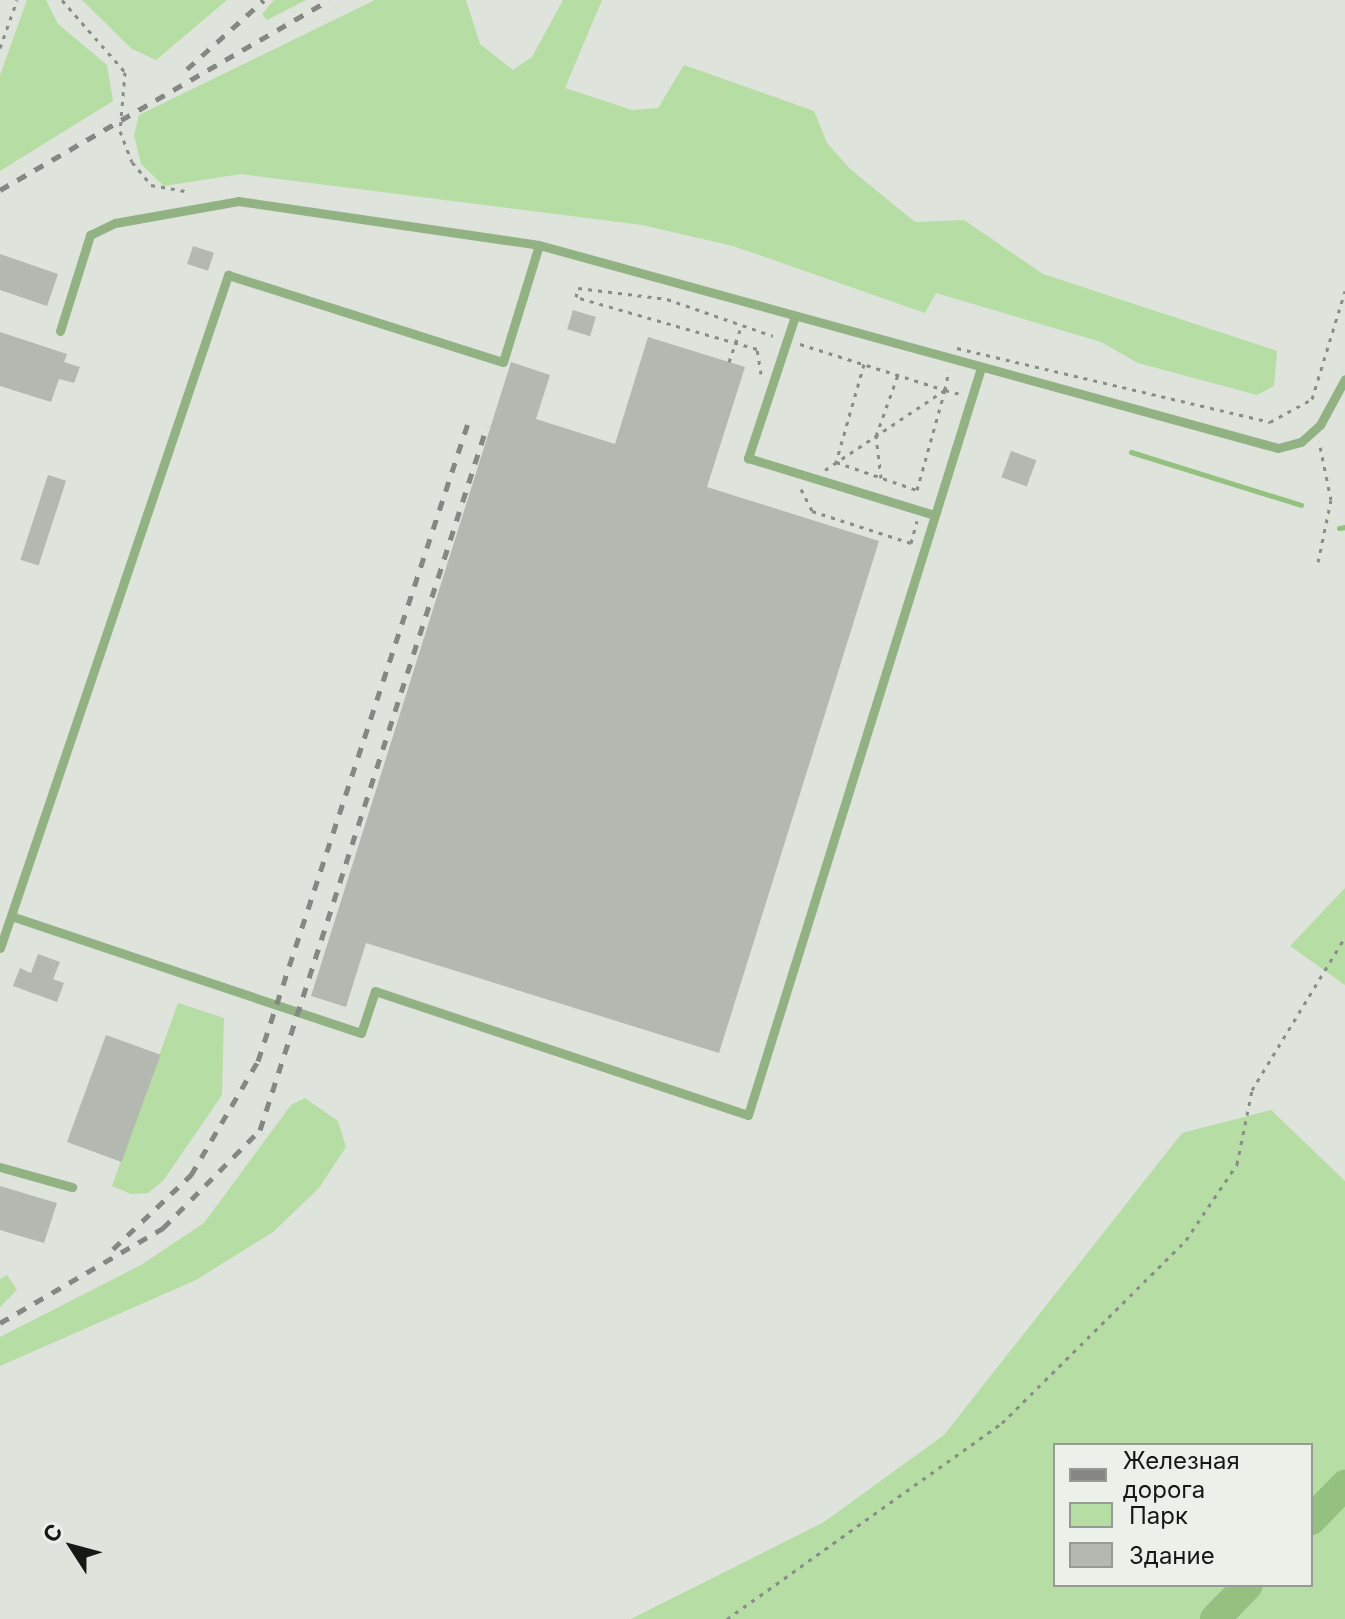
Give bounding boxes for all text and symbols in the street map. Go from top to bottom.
legend [1053,1443,1313,1587]
text: Железная дорога [1123,1446,1240,1504]
text: Парк [1129,1501,1188,1530]
north arrow [32,1507,112,1587]
text: С [37,1519,68,1547]
text: Здание [1129,1541,1215,1570]

